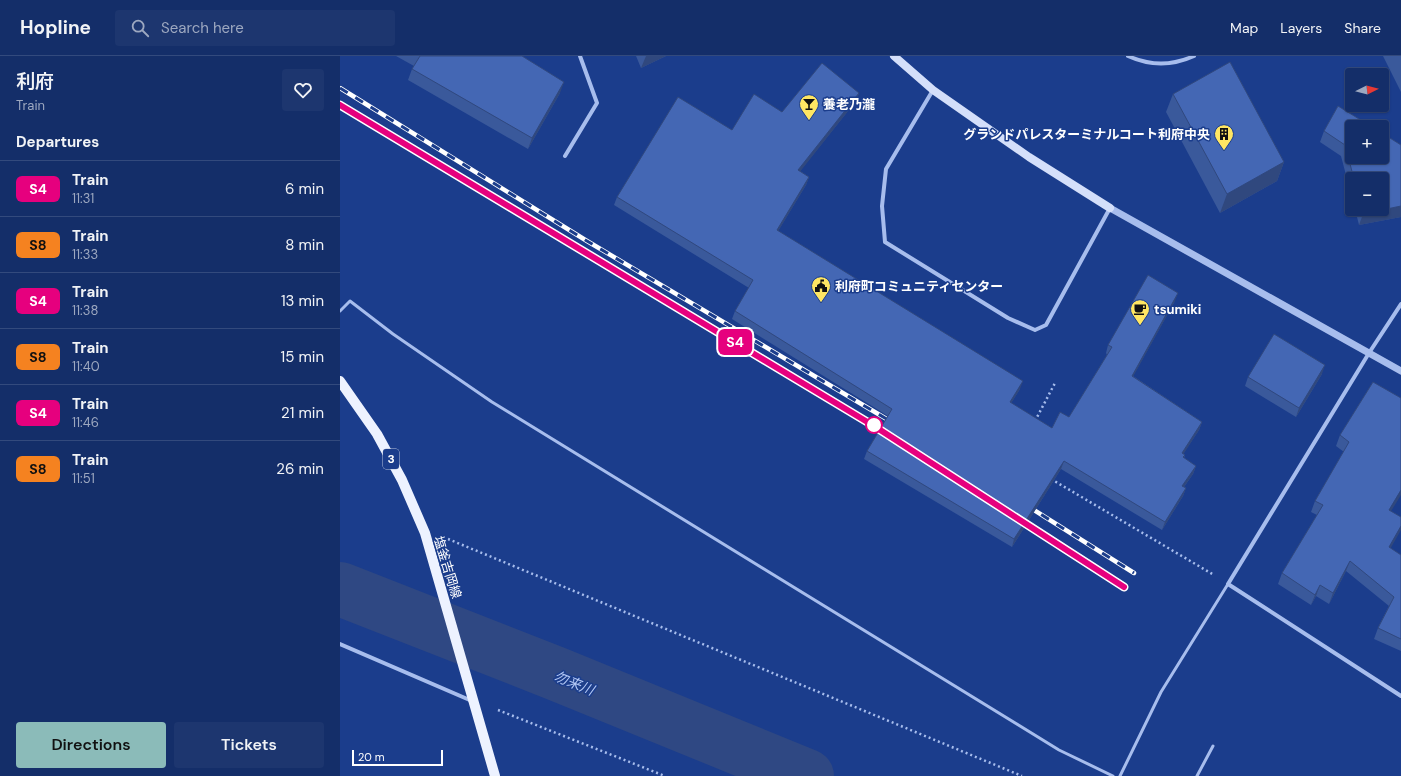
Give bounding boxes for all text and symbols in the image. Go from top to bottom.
search box [115,10,395,46]
text: Hopline [20,15,91,40]
icon: search [129,17,151,39]
text: Search here [161,18,244,38]
text: Map [1230,19,1258,37]
text: Layers [1280,19,1322,37]
text: Share [1344,19,1381,37]
north arrow [1345,68,1389,112]
map controls [1345,68,1389,216]
text: 利府 [16,69,54,94]
button: heart [282,69,324,111]
bar icon: 養老乃瀧 [798,93,820,121]
place label: 養老乃瀧 [823,96,875,113]
text: Train [16,97,45,114]
button: + [1345,120,1389,164]
building icon: グランドパレスターミナルコート利府中央 [1213,123,1235,151]
place label: グランドパレスターミナルコート利府中央 [963,126,1210,143]
text: Departures [16,132,99,152]
text: Train [72,170,109,190]
button: − [1345,172,1389,216]
text: 6 min [285,179,324,199]
text: S4 [29,180,47,198]
text: 11:31 [72,190,94,207]
text: Train [72,226,109,246]
text: 8 min [285,235,324,255]
text: S8 [29,236,47,254]
text: 11:33 [72,246,98,263]
public building icon: 利府町コミュニティセンター [810,275,832,303]
place label: 利府町コミュニティセンター [835,278,1003,295]
text: Train [72,282,109,302]
text: 13 min [281,291,324,311]
text: S4 [29,292,47,310]
cafe icon: tsumiki [1129,298,1151,326]
place label: tsumiki [1154,301,1201,318]
text: 11:38 [72,302,98,319]
line badge: S4 [717,329,753,355]
text: S4 [726,333,744,351]
text: Train [72,338,109,358]
text: 15 min [281,347,324,367]
text: S8 [29,348,47,366]
text: 11:40 [72,358,100,375]
text: Train [72,394,109,414]
text: 21 min [281,403,324,423]
text: S4 [29,404,47,422]
text: 11:46 [72,414,99,431]
unlabelled marker [865,416,883,434]
road number: 3 [383,449,399,469]
text: Train [72,450,109,470]
text: 26 min [276,459,324,479]
text: S8 [29,460,47,478]
text: 11:51 [72,470,95,487]
street label: 塩釜吉岡線 [430,534,465,601]
water label: 勿来川 [551,667,599,700]
button: Directions [16,722,166,768]
button: Tickets [174,722,324,768]
scale bar [352,748,443,767]
text: 20 m [358,750,384,764]

